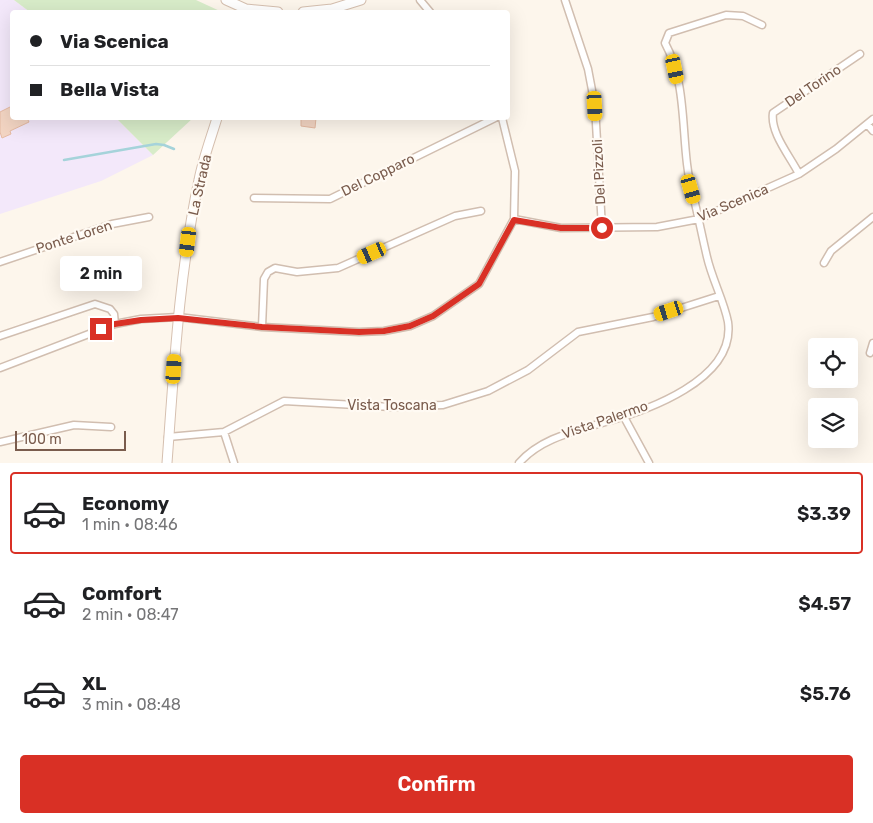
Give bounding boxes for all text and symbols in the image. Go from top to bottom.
text: Via Scenica [60,30,169,53]
car [664,53,685,85]
street label: Del Torino [782,61,844,111]
text: Bella Vista [60,78,159,101]
car [586,91,603,121]
street label: Del Pizzoli [589,139,609,205]
street label: Del Copparo [339,150,417,200]
street label: La Strada [185,153,215,217]
car [679,173,702,205]
street label: Via Scenica [695,180,771,226]
street label: Ponte Loren [34,217,114,257]
route start [591,217,613,239]
car [178,226,197,258]
car [355,240,388,266]
callout: 2 min [60,256,142,292]
text: 2 min [80,264,122,283]
car [652,299,685,323]
route end [90,318,112,340]
map controls [808,338,858,448]
button: locate [808,338,858,388]
car [165,354,182,384]
street label: Vista Toscana [347,397,437,414]
street label: Vista Palermo [560,397,650,443]
button: layers [808,398,858,448]
scale bar [15,428,126,451]
text: 100 m [22,431,62,448]
icon: car [22,491,67,536]
text: Economy [82,492,169,515]
text: $3.39 [797,502,851,525]
text: 1 min · 08:46 [82,515,178,534]
icon: car [22,581,67,626]
text: Comfort [82,582,162,605]
text: $4.57 [798,592,851,615]
text: 2 min · 08:47 [82,605,179,624]
icon: car [22,671,67,716]
text: XL [82,672,106,695]
text: $5.76 [800,682,851,705]
text: 3 min · 08:48 [82,695,181,714]
button: Confirm [20,755,853,813]

